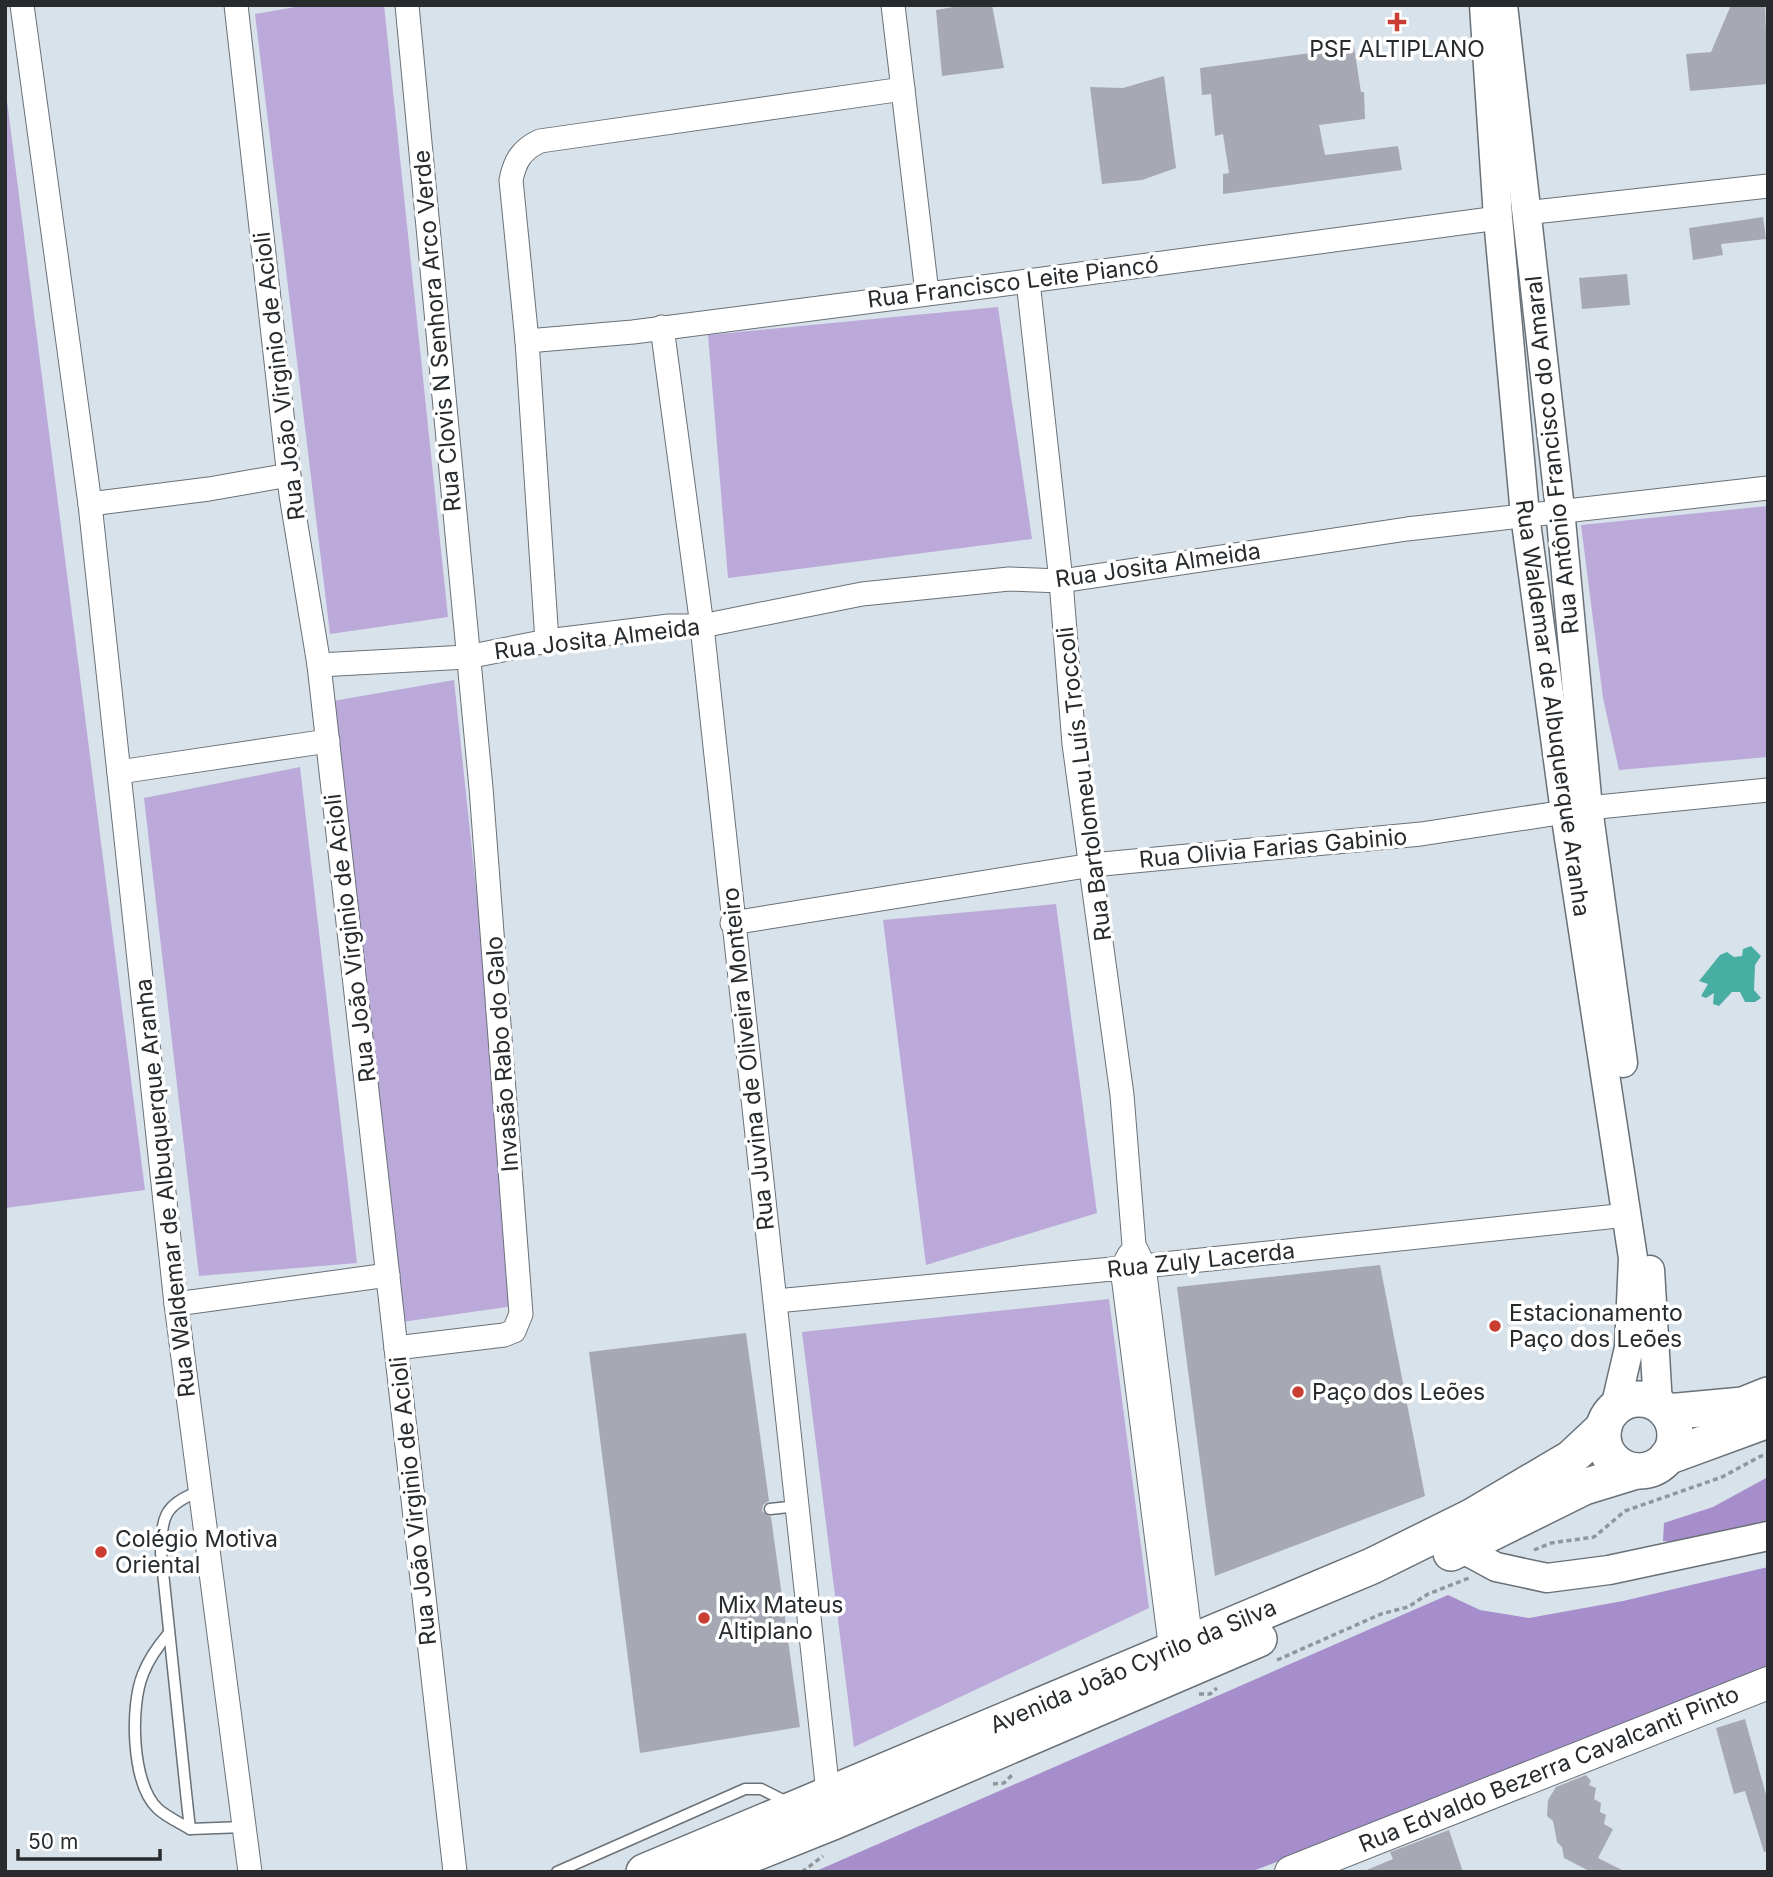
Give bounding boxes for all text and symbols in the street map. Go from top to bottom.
marker: PSF ALTIPLANO [1387,12,1407,32]
place label: PSF ALTIPLANO [1309,35,1485,63]
street label: Rua Clovis N Senhora Arco Verde [407,149,467,513]
street label: Rua João Virginio de Acioli [247,230,311,522]
street label: Rua Francisco Leite Piancó [866,250,1160,314]
street label: Rua Antônio Francisco do Amaral [1519,274,1585,636]
street label: Rua Waldemar de Albuquerque Aranha [1510,498,1596,918]
street label: Rua Josita Almeida [1054,537,1262,593]
street label: Rua Josita Almeida [493,612,701,666]
street label: Rua Bartolomeu Luís Troccoli [1051,625,1117,943]
street label: Rua João Virginio de Acioli [318,792,382,1084]
street label: Rua Olivia Farias Gabinio [1138,822,1408,874]
street label: Rua Juvina de Oliveira Monteiro [716,886,780,1232]
street label: Invasão Rabo do Galo [480,935,524,1173]
street label: Rua Waldemar de Albuquerque Aranha [129,977,201,1399]
street label: Rua Zuly Lacerda [1106,1236,1296,1284]
place label: Estacionamento Paço dos Leões [1509,1299,1683,1353]
marker: Estacionamento Paço dos Leões [1487,1318,1503,1334]
street label: Rua João Virginio de Acioli [384,1355,442,1647]
place label: Paço dos Leões [1312,1378,1485,1406]
marker: Paço dos Leões [1290,1384,1306,1400]
place label: Colégio Motiva Oriental [115,1525,278,1579]
marker: Colégio Motiva Oriental [93,1544,109,1560]
place label: Mix Mateus Altiplano [718,1591,844,1645]
street label: Avenida João Cyrilo da Silva [986,1593,1280,1739]
marker: Mix Mateus Altiplano [696,1610,712,1626]
street label: Rua Edvaldo Bezerra Cavalcanti Pinto [1355,1680,1743,1858]
scale bar [18,1818,159,1862]
text: 50 m [28,1829,78,1854]

